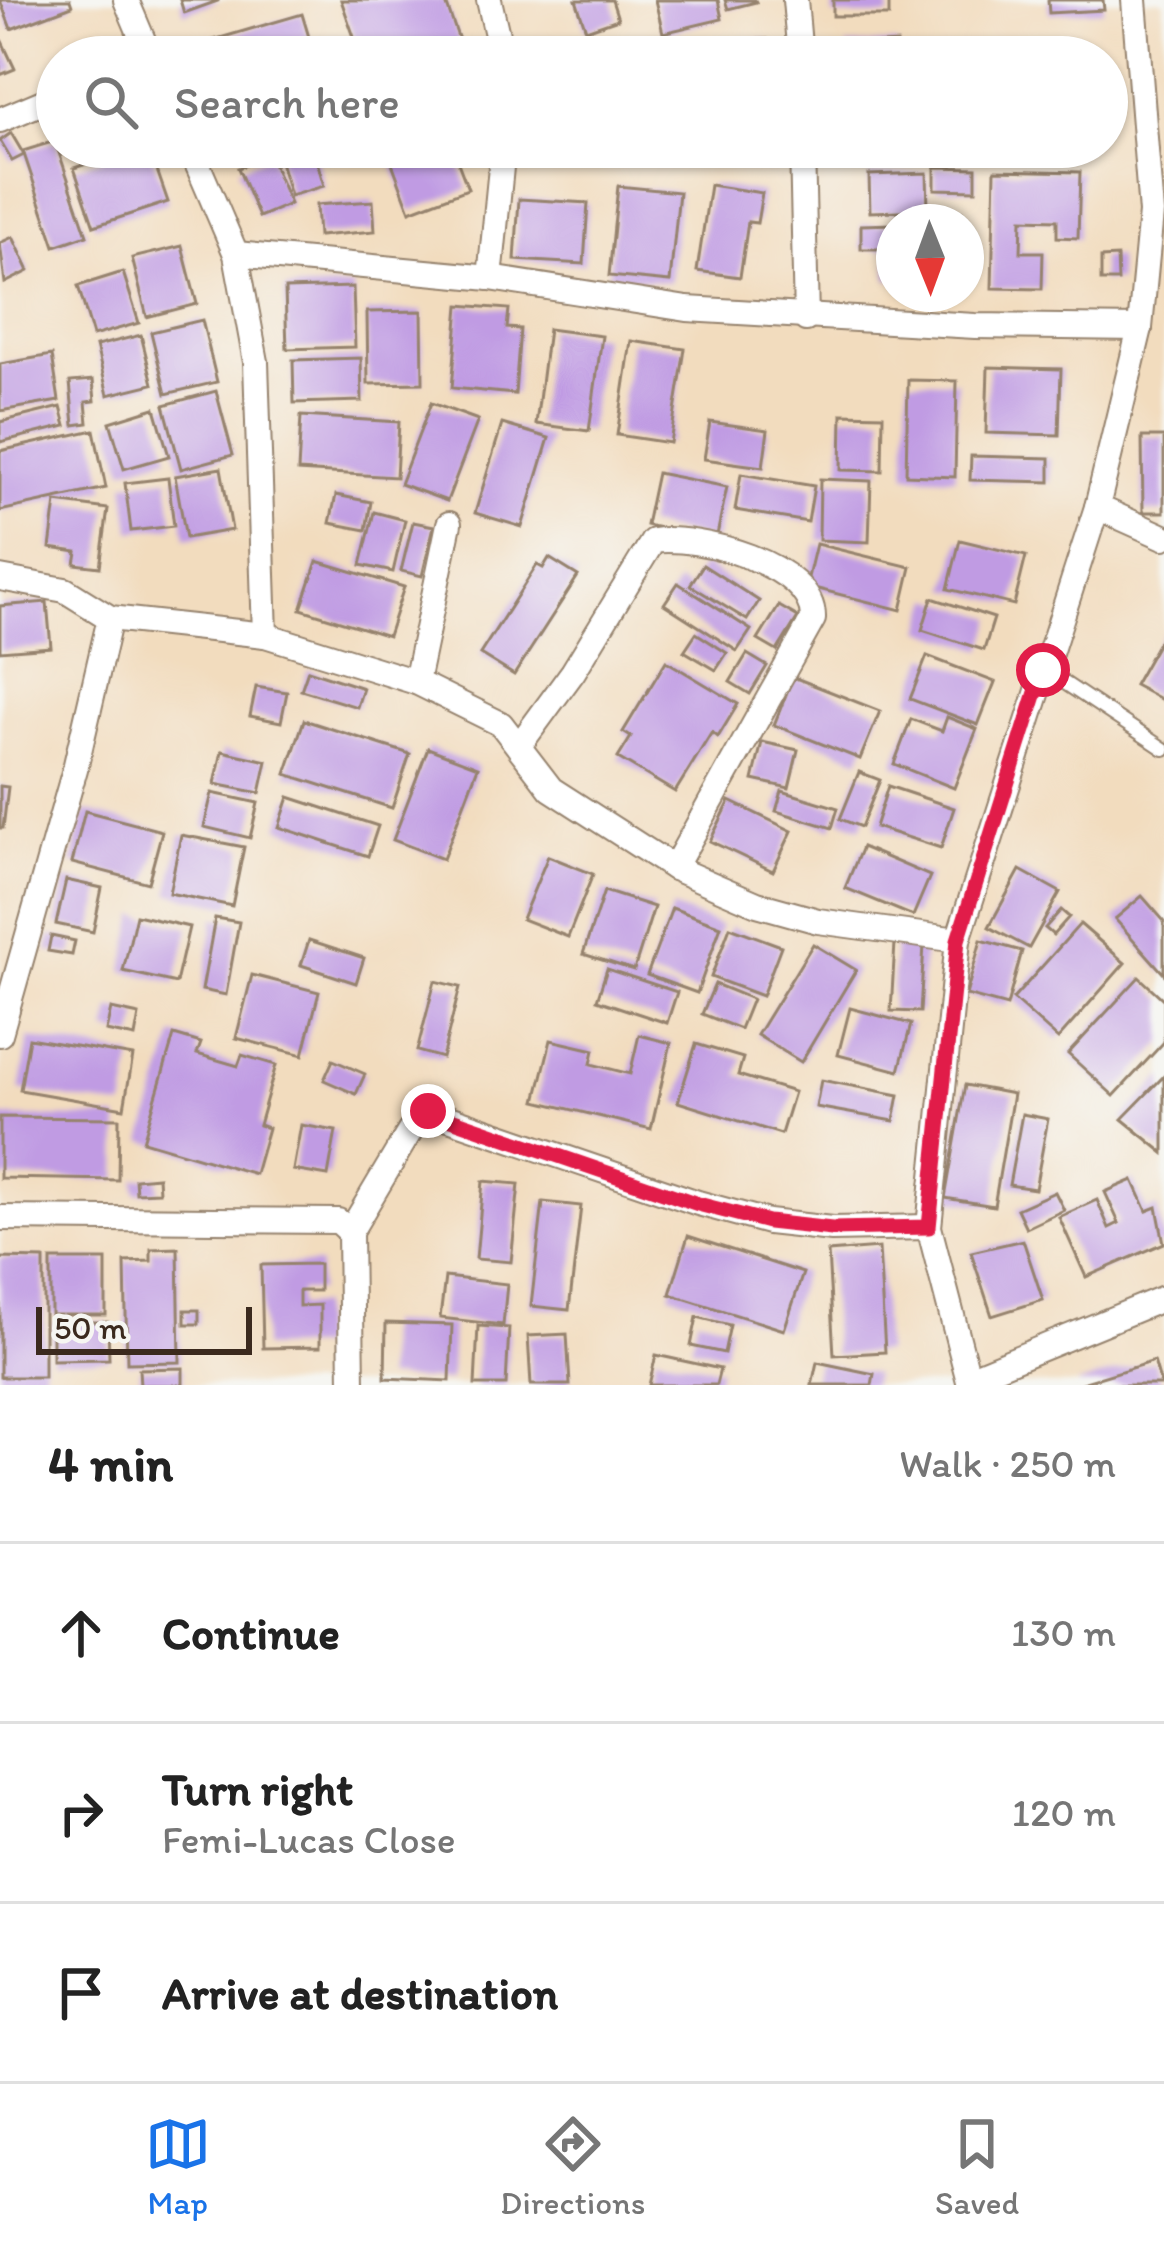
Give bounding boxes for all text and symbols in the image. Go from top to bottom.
search box [36,36,1128,168]
icon: search [78,69,144,135]
text: Search here [174,75,400,129]
north arrow [876,204,984,312]
route start [1016,643,1070,697]
route end [401,1084,455,1138]
scale bar [36,1301,252,1354]
text: 50 m [54,1308,127,1347]
text: 4 min [48,1433,173,1494]
text: Walk · 250 m [899,1440,1116,1487]
icon: ahead [48,1600,114,1666]
text: Continue [162,1606,340,1660]
text: 130 m [1011,1609,1116,1656]
text: Turn right [162,1762,353,1816]
icon: right [48,1780,114,1846]
text: 120 m [1012,1789,1116,1836]
text: Femi-Lucas Close [162,1816,456,1863]
icon: arrive [48,1960,114,2026]
text: Arrive at destination [162,1966,558,2020]
tab: Map [145,2111,211,2222]
tab: Directions [500,2111,645,2222]
tab: Saved [935,2111,1019,2222]

